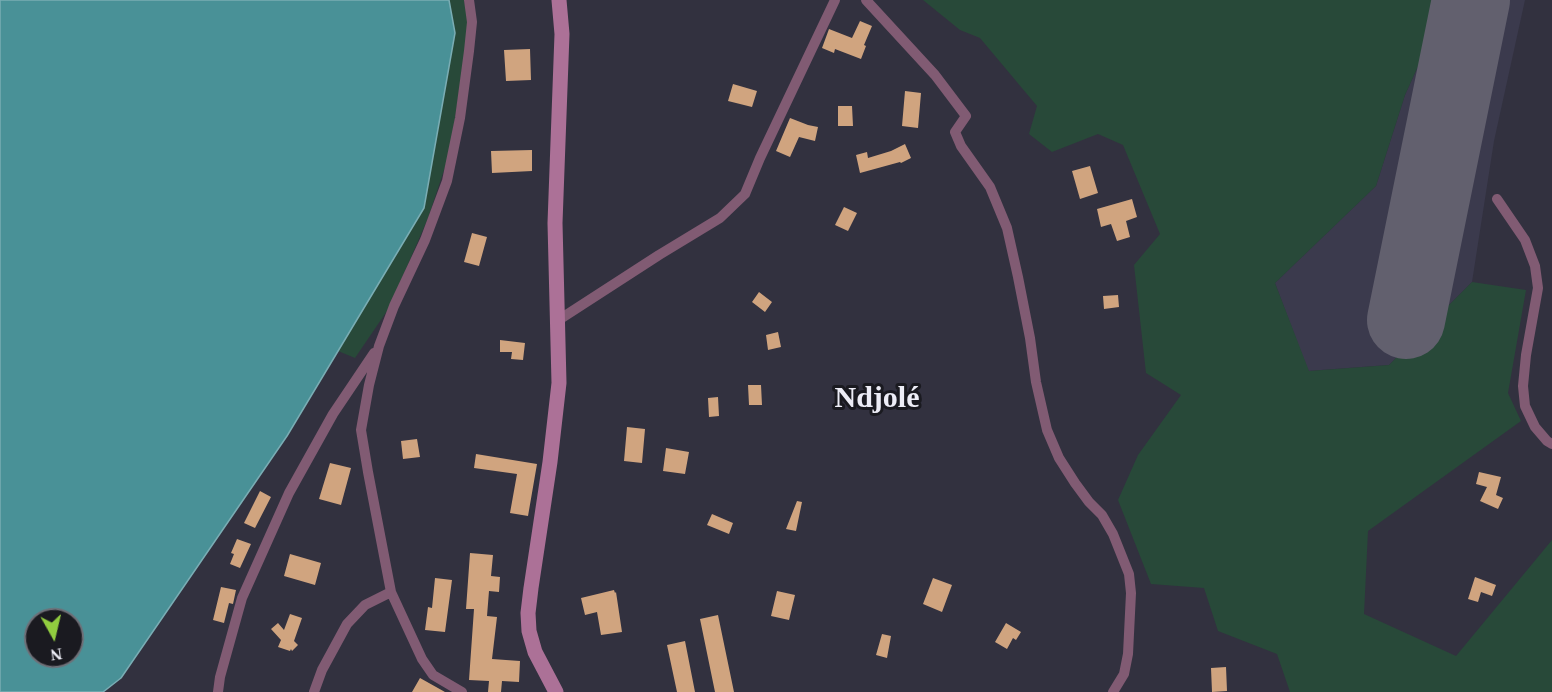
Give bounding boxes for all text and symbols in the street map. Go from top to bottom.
district label: Ndjolé [835,381,919,417]
north arrow [24,608,84,668]
text: N [49,645,63,664]

